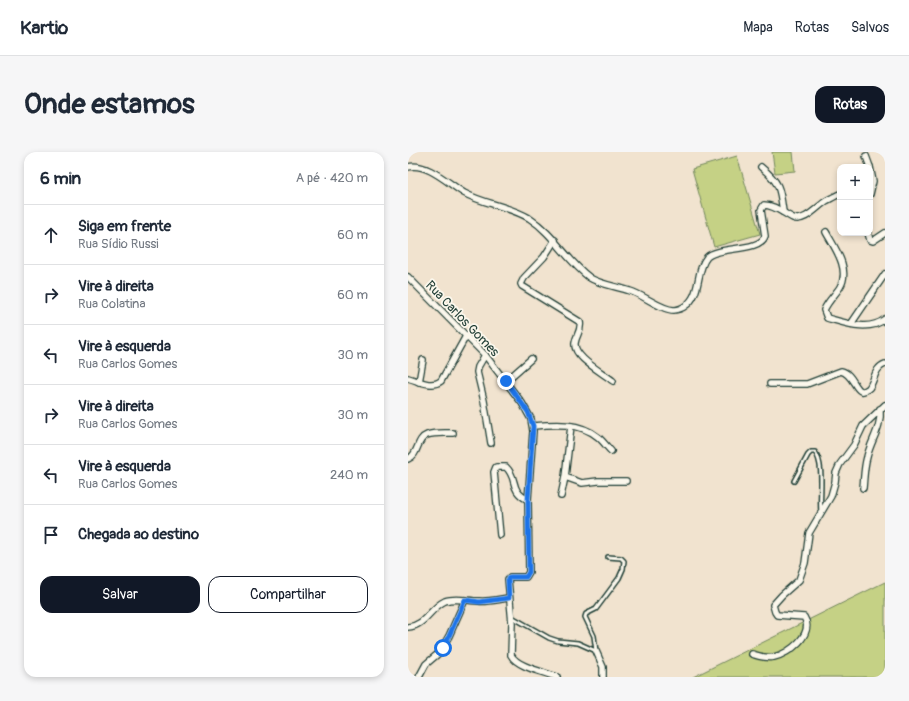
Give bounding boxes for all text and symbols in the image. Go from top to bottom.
text: Kartio [20,16,68,40]
text: Mapa [743,19,773,36]
text: Rotas [795,19,829,36]
text: Salvos [851,19,889,36]
button: Rotas [815,86,885,123]
text: Onde estamos [24,87,195,122]
map controls [837,164,873,236]
button: + [837,164,873,200]
text: 6 min [40,168,81,189]
text: A pé · 420 m [296,170,368,186]
button: − [837,200,873,236]
text: Siga em frente [78,217,171,236]
icon: ahead [40,224,62,246]
text: 60 m [337,227,368,243]
text: Rua Sídio Russi [78,236,159,252]
text: Vire à direita [78,277,154,296]
street label: Rua Carlos Gomes [422,277,503,360]
icon: right [40,284,62,306]
text: 60 m [337,287,368,303]
text: Rua Colatina [78,296,146,312]
text: Vire à esquerda [78,337,171,356]
icon: left [40,344,62,366]
text: 30 m [338,347,368,363]
text: Rua Carlos Gomes [78,356,177,372]
route end [497,372,515,390]
text: Vire à direita [78,397,154,416]
icon: right [40,404,62,426]
text: 30 m [338,407,368,423]
text: Rua Carlos Gomes [78,416,177,432]
text: Vire à esquerda [78,457,171,476]
icon: left [40,464,62,486]
text: 240 m [330,467,368,483]
text: Rua Carlos Gomes [78,476,177,492]
icon: arrive [40,524,62,546]
text: Chegada ao destino [78,525,199,544]
button: Salvar [40,576,200,613]
button: Compartilhar [208,576,368,613]
route start [434,639,452,657]

